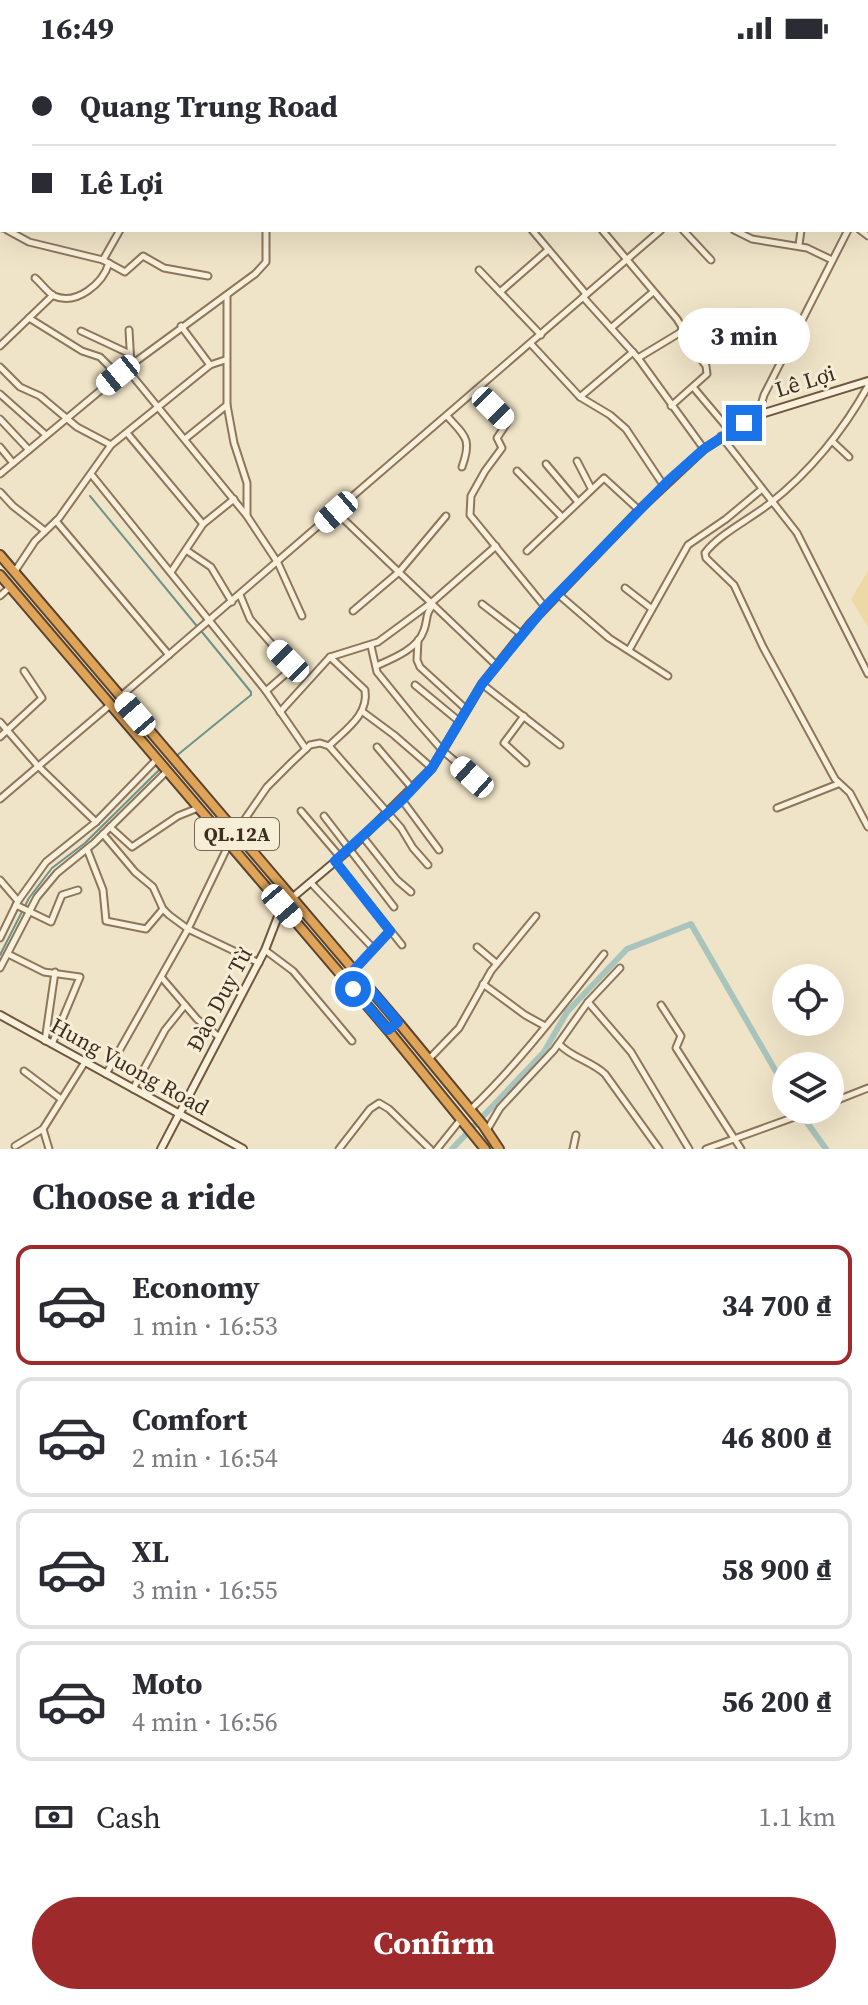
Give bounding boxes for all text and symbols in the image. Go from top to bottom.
text: 16:49 [40,8,114,49]
text: Quang Trung Road [80,86,338,127]
text: Lê Lợi [80,163,163,204]
callout: 3 min [678,307,810,363]
text: 3 min [710,318,778,354]
car [92,351,144,399]
street label: Lê Lợi [771,358,839,404]
car [468,383,518,433]
route end [726,405,762,441]
car [310,487,362,537]
car [263,636,313,686]
car [110,688,160,740]
car [446,752,498,802]
road number: QL.12A [195,818,279,850]
car [257,880,307,932]
street label: Đào Duy Từ [179,942,259,1056]
map controls [772,964,844,1124]
button: locate [772,964,844,1036]
route start [335,971,371,1007]
street label: Hung Vuong Road [45,1010,215,1122]
button: layers [772,1052,844,1124]
text: Choose a ride [32,1172,255,1221]
text: Economy [132,1267,260,1308]
icon: car [36,1269,108,1341]
text: 34 700 ₫ [722,1285,832,1326]
text: 1 min · 16:53 [132,1308,278,1344]
text: Comfort [132,1399,247,1440]
icon: car [36,1401,108,1473]
text: 46 800 ₫ [722,1417,832,1458]
text: 2 min · 16:54 [132,1440,278,1476]
text: XL [132,1531,169,1572]
icon: car [36,1533,108,1605]
text: 58 900 ₫ [722,1549,832,1590]
text: 3 min · 16:55 [132,1572,278,1608]
text: Moto [132,1663,203,1704]
icon: car [36,1665,108,1737]
text: 56 200 ₫ [722,1681,832,1722]
text: 4 min · 16:56 [132,1704,278,1740]
icon: cash [32,1795,76,1839]
text: Cash [96,1797,161,1838]
text: 1.1 km [758,1799,836,1835]
button: Confirm [32,1897,836,1989]

